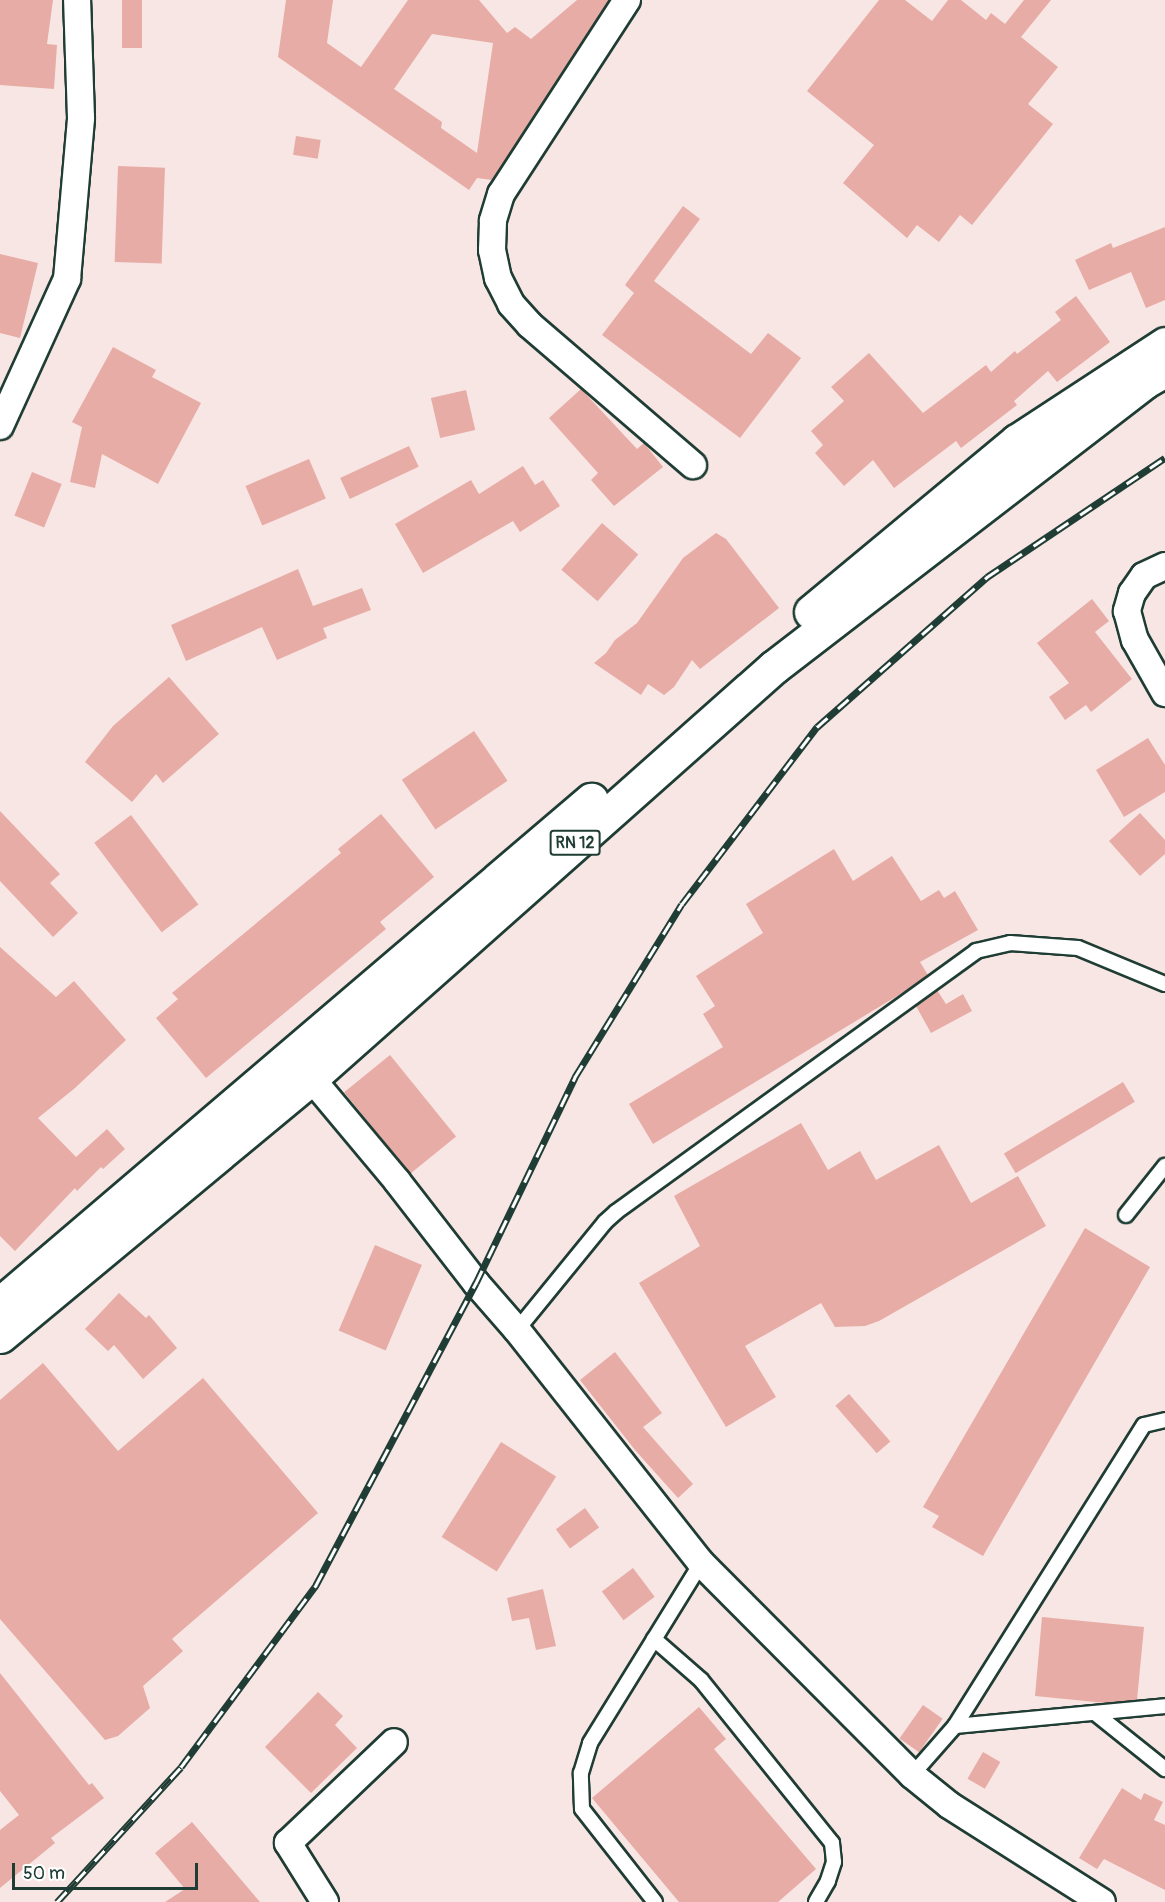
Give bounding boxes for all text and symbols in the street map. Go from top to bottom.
road number: RN 12 [550,830,600,856]
scale bar [15,1851,201,1889]
text: 50 m [23,1862,65,1885]

